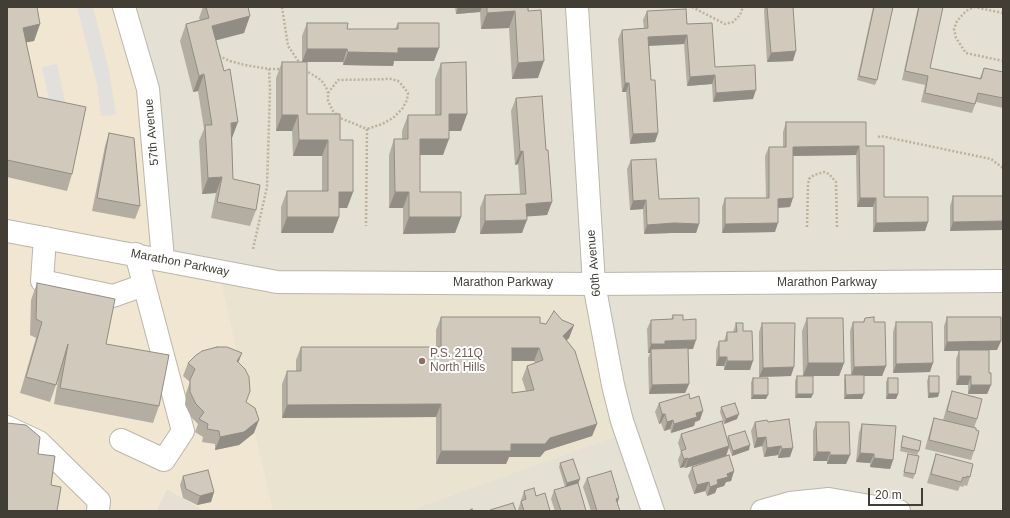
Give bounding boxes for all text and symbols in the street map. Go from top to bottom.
street label: 57th Avenue [142,98,162,166]
street label: 60th Avenue [584,229,604,297]
street label: Marathon Parkway [130,246,230,280]
street label: Marathon Parkway [453,276,553,290]
street label: Marathon Parkway [777,276,877,290]
place label: P.S. 211Q North Hills [430,347,485,375]
marker: P.S. 211Q North Hills [417,356,427,366]
scale bar [870,480,925,506]
text: 20 m [875,488,902,502]

